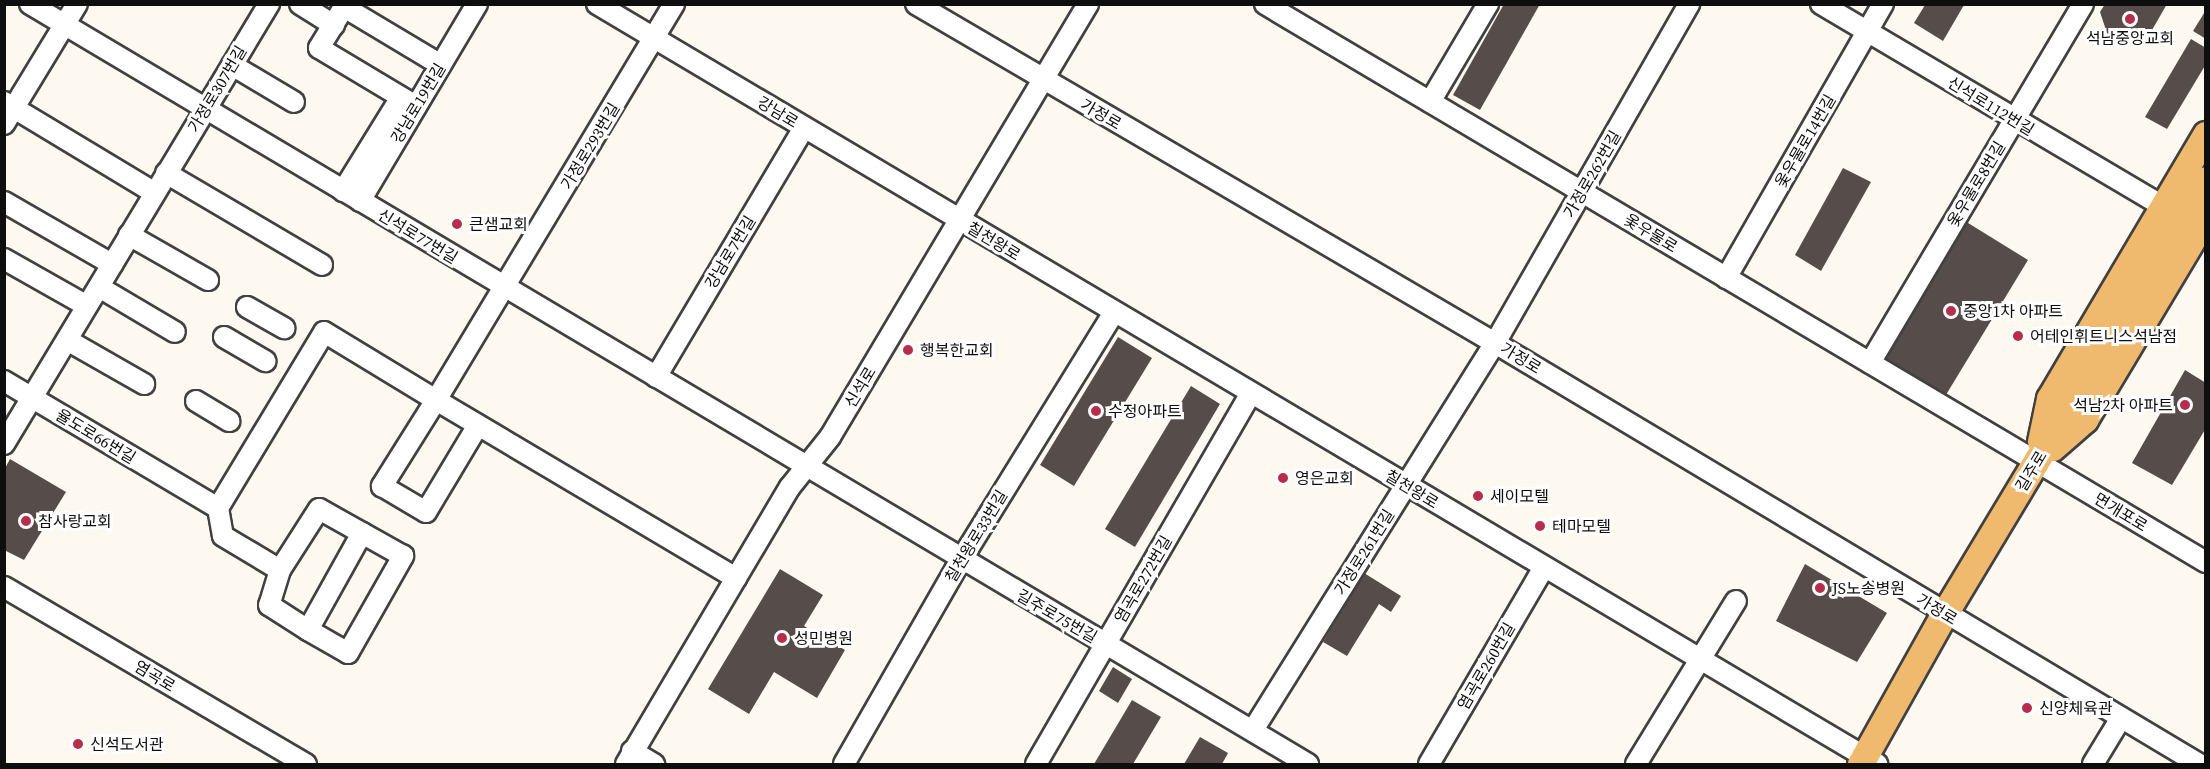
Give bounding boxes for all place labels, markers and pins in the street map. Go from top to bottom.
marker: 석남중앙교회 [2123,12,2137,26]
place label: 석남중앙교회 [2086,28,2174,48]
place label: 큰샘교회 [469,214,528,234]
marker: 큰샘교회 [450,217,464,231]
place label: 중앙1차 아파트 [1963,301,2063,321]
marker: 중앙1차 아파트 [1944,304,1958,318]
place label: 어테인휘트니스석남점 [2030,326,2177,346]
marker: 어테인휘트니스석남점 [2011,329,2025,343]
place label: 행복한교회 [920,340,994,360]
marker: 행복한교회 [901,343,915,357]
place label: 석남2차 아파트 [2073,395,2173,415]
marker: 석남2차 아파트 [2178,398,2192,412]
place label: 수정아파트 [1108,401,1182,421]
marker: 수정아파트 [1089,404,1103,418]
place label: 영은교회 [1295,468,1354,488]
marker: 영은교회 [1276,471,1290,485]
place label: 세이모텔 [1490,486,1549,506]
marker: 세이모텔 [1471,489,1485,503]
place label: 참사랑교회 [38,511,112,531]
marker: 참사랑교회 [19,514,33,528]
place label: 테마모텔 [1552,516,1611,536]
marker: 테마모텔 [1533,519,1547,533]
place label: JS노송병원 [1832,578,1905,598]
marker: JS노송병원 [1813,581,1827,595]
place label: 성민병원 [794,628,853,648]
marker: 성민병원 [775,631,789,645]
place label: 신양체육관 [2039,698,2113,718]
marker: 신양체육관 [2020,701,2034,715]
place label: 신석도서관 [90,734,164,754]
marker: 신석도서관 [71,737,85,751]

